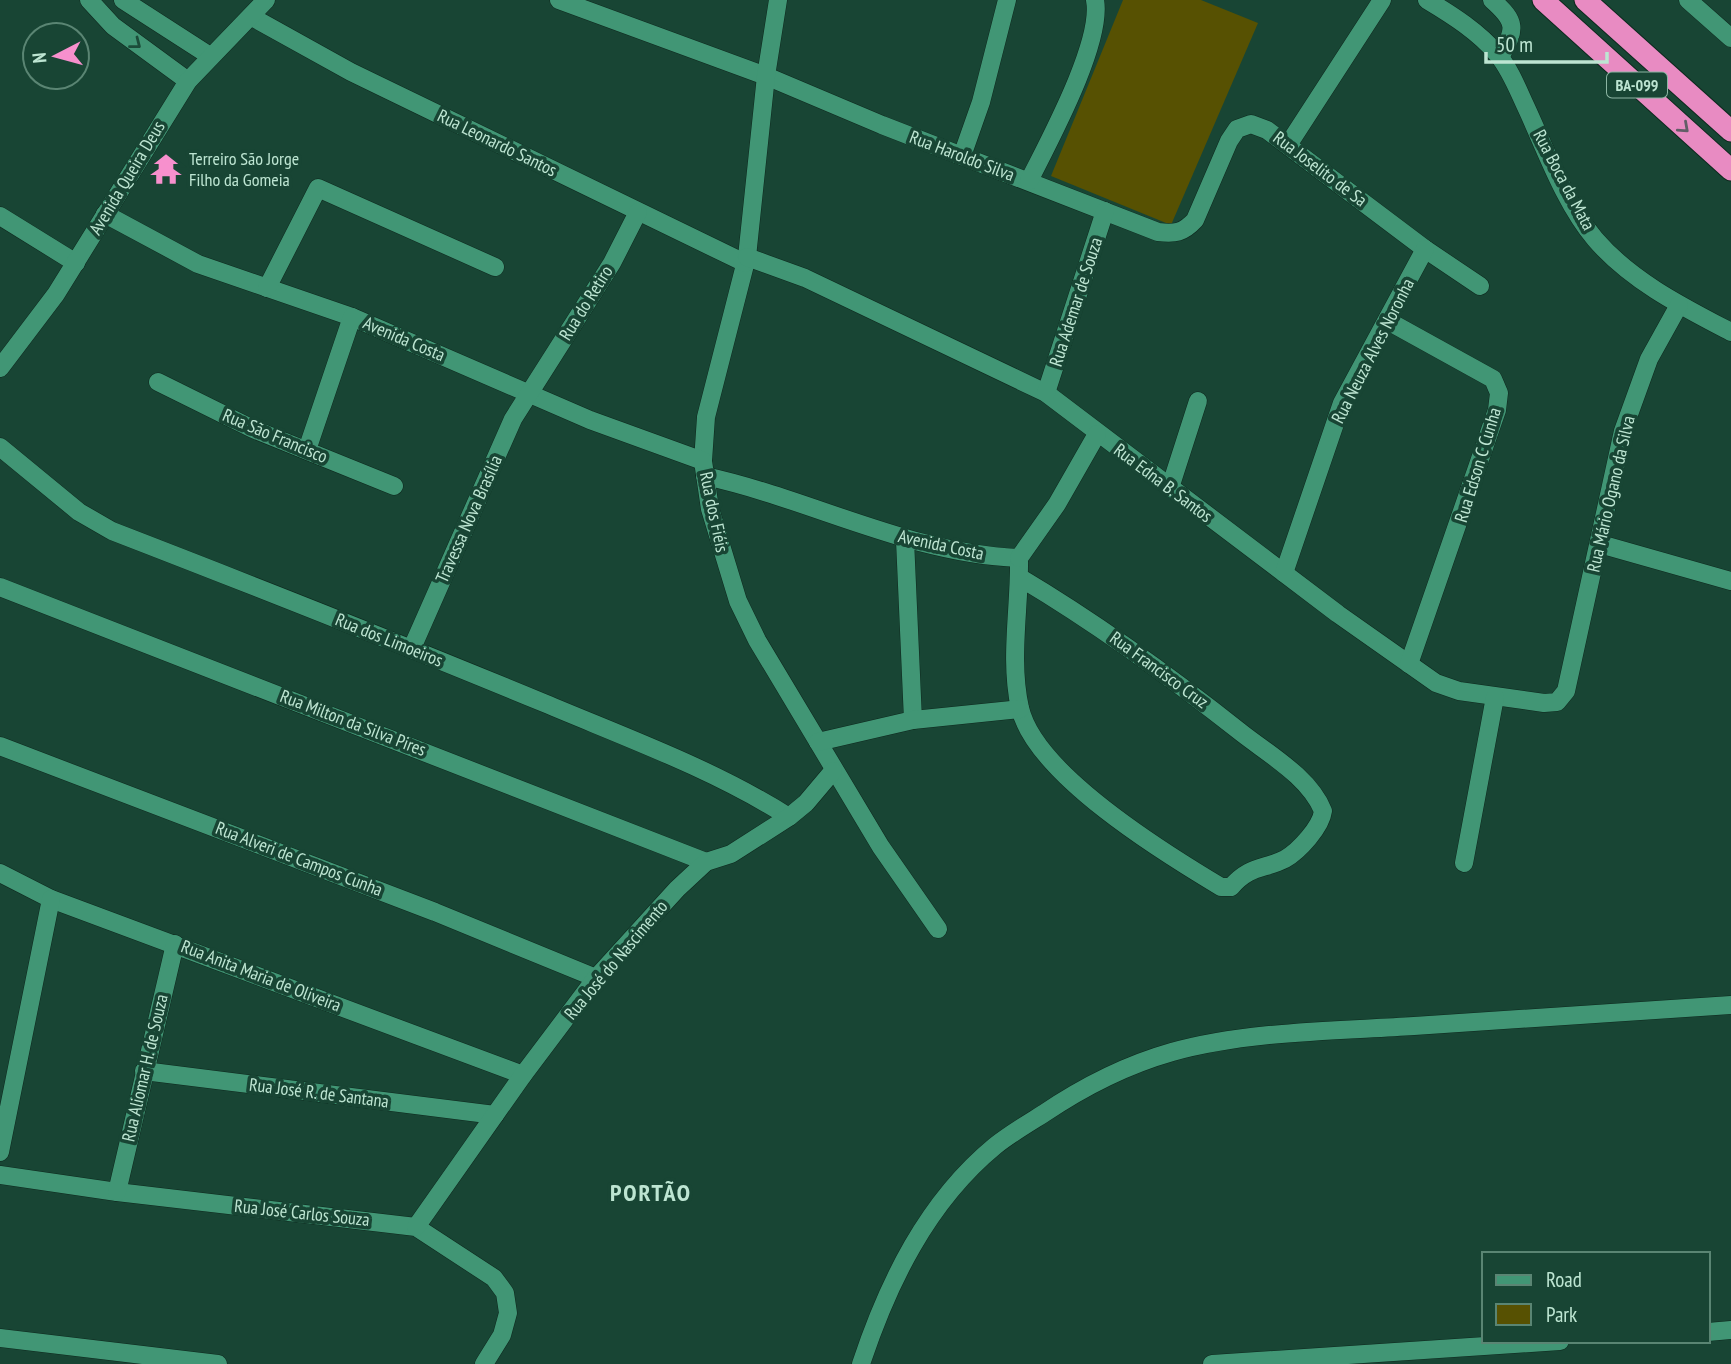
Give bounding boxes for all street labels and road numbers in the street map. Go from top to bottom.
road number: BA-099 [1607,72,1667,97]
street label: Rua Leonardo Santos [434,104,561,181]
street label: Avenida Queira Deus [84,117,170,239]
street label: Rua Haroldo Silva [906,125,1018,186]
street label: Rua Boca da Mata [1528,125,1601,234]
street label: Rua Joselito de Sa [1269,126,1372,211]
street label: Rua Ademar de Souza [1044,234,1107,369]
street label: Rua do Retiro [554,261,618,344]
street label: Rua Neuza Alves Noronha [1326,274,1419,427]
street label: Avenida Costa [360,311,449,366]
street label: Rua São Francisco [219,403,331,468]
street label: Rua Edson C Cunha [1449,405,1506,525]
street label: Rua Mário Ogano da Silva [1581,413,1640,574]
street label: Rua Edna B. Santos [1109,438,1217,527]
street label: Travessa Nova Brasília [430,451,507,586]
street label: Rua dos Fiéis [695,470,734,554]
street label: Avenida Costa [896,524,986,565]
street label: Rua dos Limoeiros [332,608,446,672]
street label: Rua Francisco Cruz [1106,626,1213,713]
street label: Rua Milton da Silva Pires [277,684,429,761]
street label: Rua Alveri de Campos Cunha [212,816,386,901]
street label: Rua José do Nascimento [559,895,673,1024]
street label: Rua Anita Maria de Oliveira [178,934,344,1017]
street label: Rua Aliomar H. de Souza [116,992,173,1144]
street label: Rua José R. de Santana [248,1073,390,1112]
street label: Rua José Carlos Souza [233,1194,371,1231]

